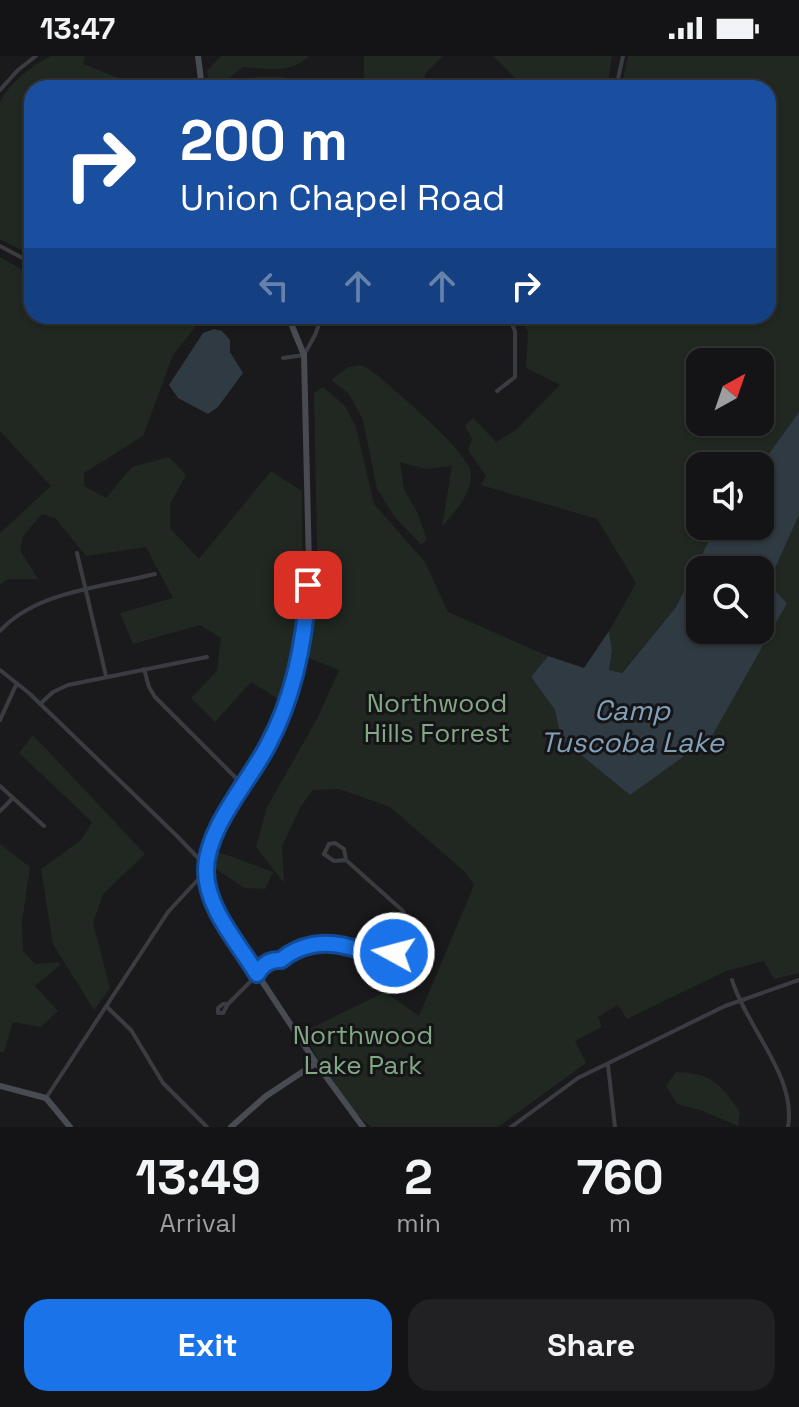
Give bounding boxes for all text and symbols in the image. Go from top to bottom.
text: 13:47 [40,9,115,48]
text: 200 m [180,105,348,176]
icon: right [48,112,152,216]
text: Union Chapel Road [180,175,505,221]
icon: left [252,264,296,308]
icon: ahead [336,264,380,308]
icon: ahead [420,264,464,308]
icon: right [504,264,548,308]
north arrow [686,348,774,436]
map controls [686,348,774,644]
button: sound [686,452,774,540]
pin [274,551,342,619]
button: search [686,556,774,644]
icon: arrive [286,563,330,607]
park label: Northwood Hills Forrest [364,686,510,750]
water label: Camp Tuscoba Lake [540,692,725,760]
position arrow [352,911,436,995]
park label: Northwood Lake Park [293,1018,433,1082]
text: 13:49 [135,1147,261,1208]
text: 2 [404,1147,433,1208]
text: 760 [576,1147,664,1208]
text: Arrival [159,1206,237,1240]
text: min [396,1206,441,1240]
text: m [609,1206,631,1240]
button: Exit [24,1299,392,1391]
button: Share [408,1299,775,1391]

